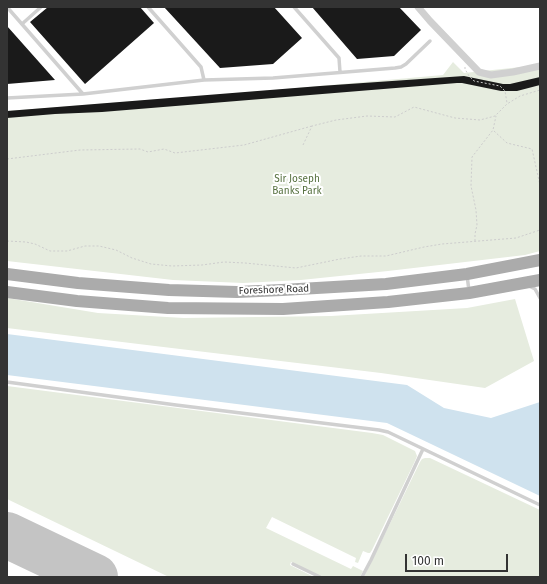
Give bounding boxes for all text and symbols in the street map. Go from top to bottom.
park label: Sir Joseph Banks Park [272,173,322,196]
street label: Foreshore Road [239,283,309,297]
scale bar [407,546,510,572]
text: 100 m [412,554,444,568]

